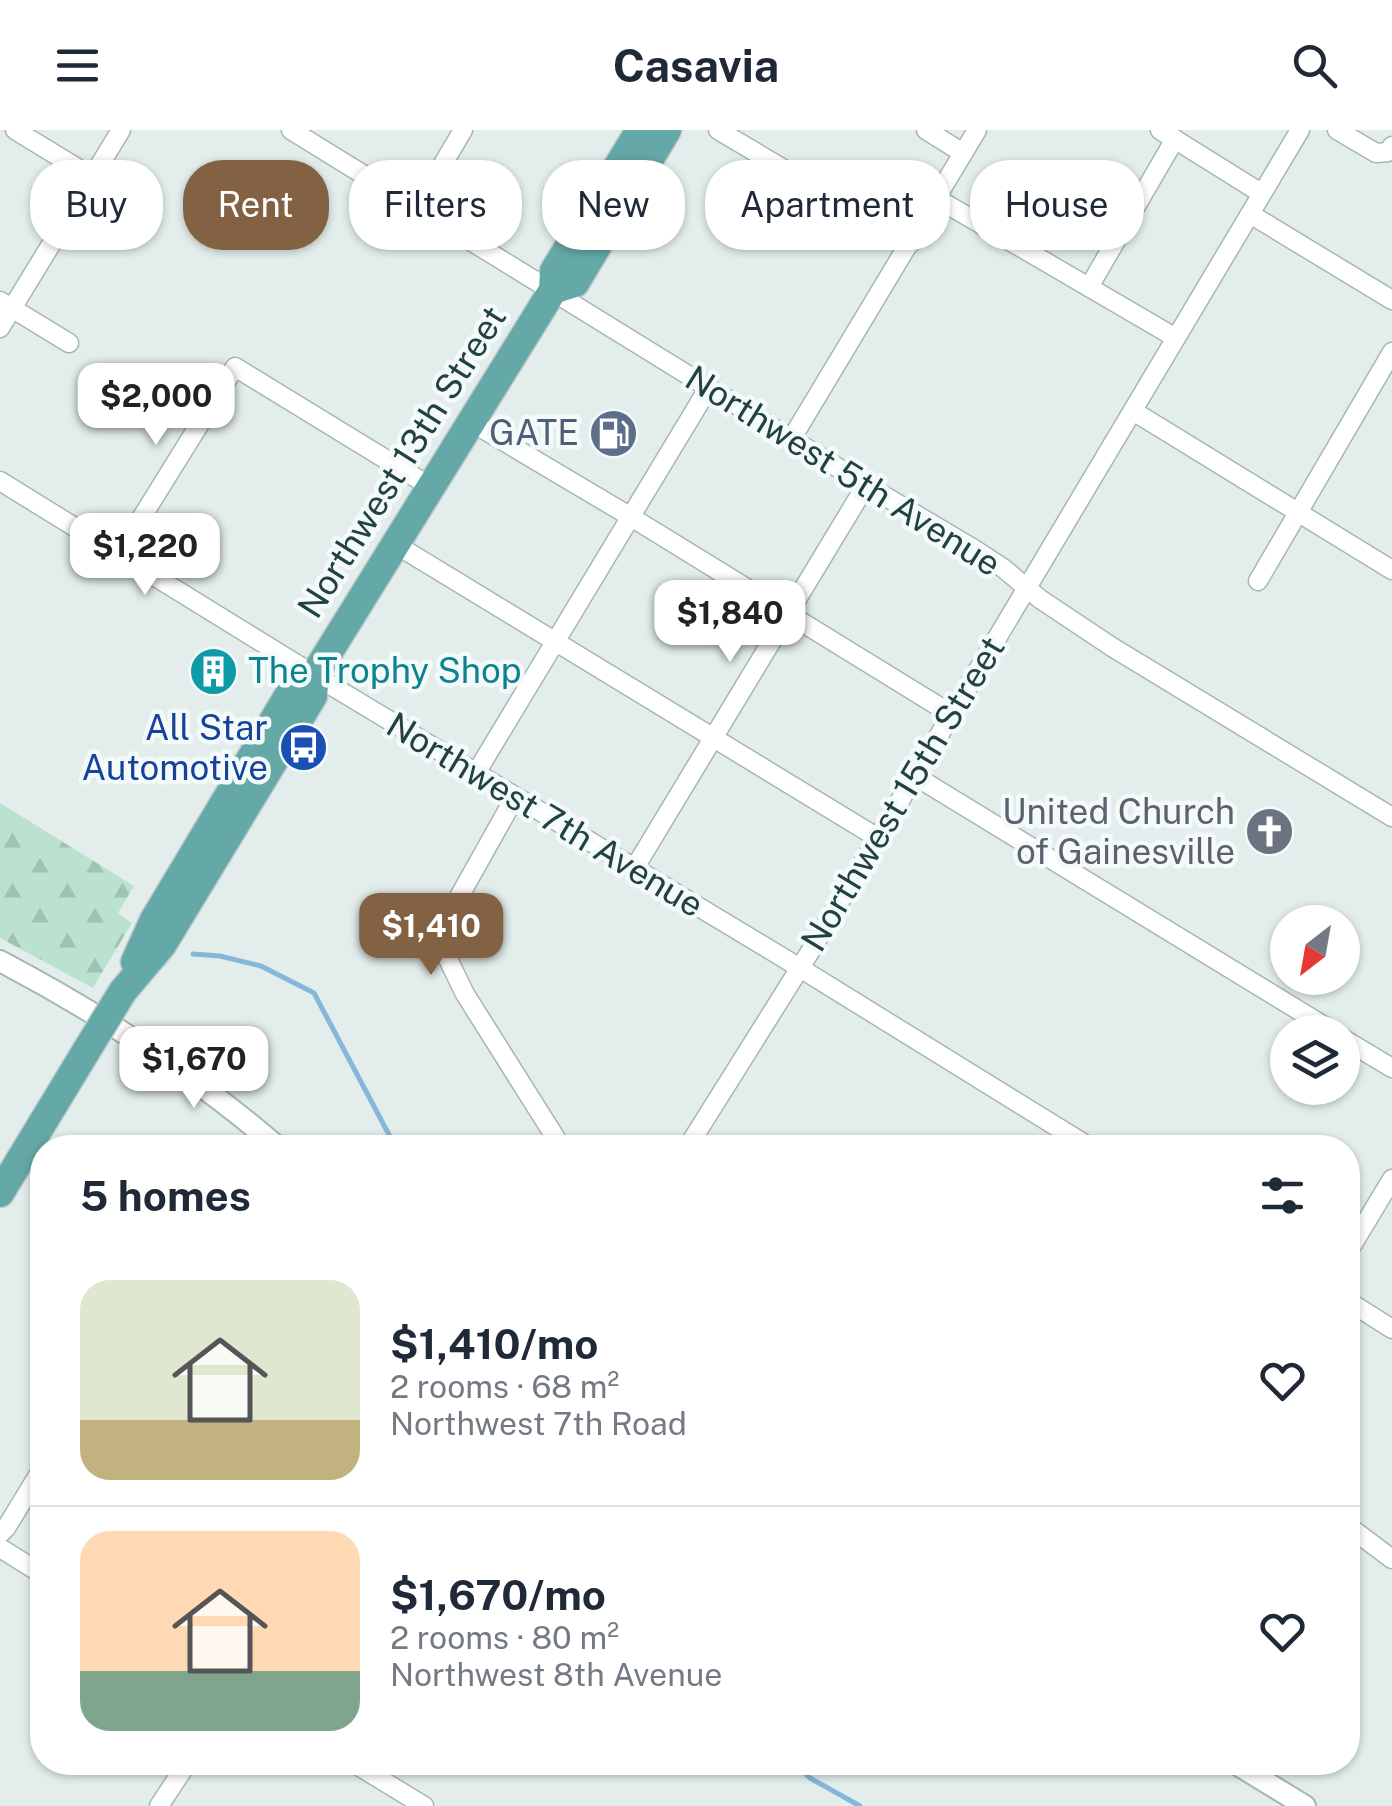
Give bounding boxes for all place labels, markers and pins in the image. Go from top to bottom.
pin: $2,000 [75,363,237,448]
fuel station icon: GATE [588,407,640,459]
place label: GATE [489,412,579,453]
pin: $1,220 [64,513,226,598]
pin: $1,840 [649,580,811,665]
building icon: The Trophy Shop [187,645,239,697]
place label: The Trophy Shop [248,650,522,691]
place label: All Star Automotive [82,707,268,788]
bus stop icon: All Star Automotive [277,722,329,774]
place label: United Church of Gainesville [1002,791,1235,872]
church icon: United Church of Gainesville [1244,806,1296,858]
pin: $1,410 [350,893,512,978]
pin: $1,670 [113,1026,275,1111]

